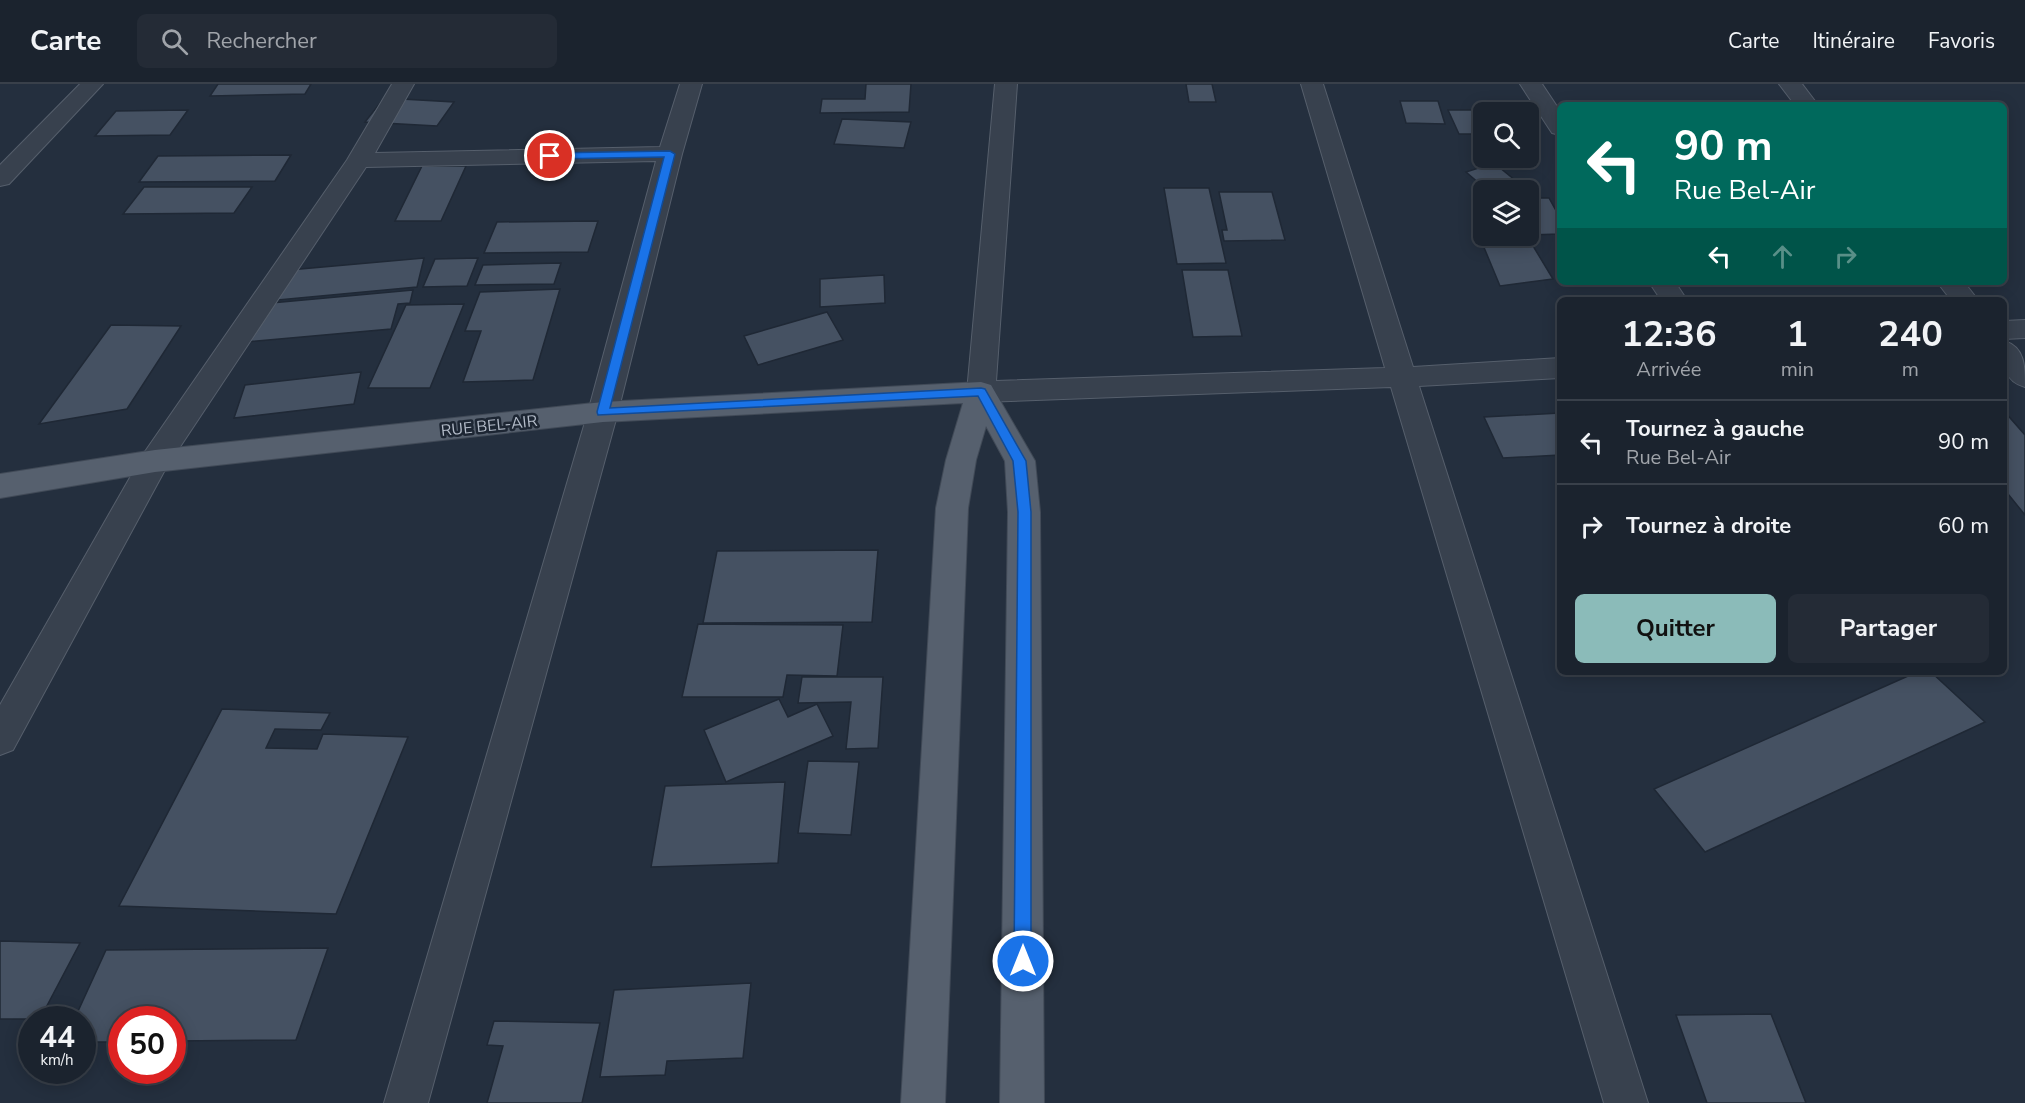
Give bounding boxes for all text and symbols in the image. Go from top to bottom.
search box [137,14,557,68]
text: Carte [30,22,101,60]
icon: search [158,25,191,58]
text: Rechercher [206,26,317,56]
text: Carte [1728,27,1779,55]
text: Itinéraire [1812,27,1895,55]
text: Favoris [1928,27,1995,55]
map controls [1473,102,1539,246]
button: search [1473,102,1539,168]
text: 90 m [1674,118,1773,175]
icon: left [1575,126,1653,204]
pin [524,130,575,181]
icon: arrive [533,139,566,172]
text: Rue Bel-Air [1674,172,1815,209]
button: layers [1473,180,1539,246]
icon: left [1703,240,1736,273]
icon: ahead [1766,240,1799,273]
icon: right [1829,240,1862,273]
text: 12:36 [1621,310,1717,359]
text: 1 [1786,310,1808,359]
text: 240 [1878,310,1943,359]
text: Arrivée [1636,356,1701,383]
text: min [1781,356,1814,383]
text: m [1902,356,1919,383]
street label: RUE BEL-AIR [440,410,539,442]
text: Tournez à gauche [1626,414,1804,444]
icon: left [1575,426,1608,459]
text: 90 m [1938,427,1989,457]
text: Rue Bel-Air [1626,444,1731,471]
icon: right [1575,510,1608,543]
text: Tournez à droite [1626,511,1791,541]
text: 60 m [1938,511,1989,541]
button: Quitter [1575,594,1776,663]
button: Partager [1788,594,1989,663]
position arrow [991,929,1055,993]
speed limit sign: 50 [108,1006,186,1084]
text: 44 [39,1017,75,1058]
text: km/h [40,1050,74,1070]

